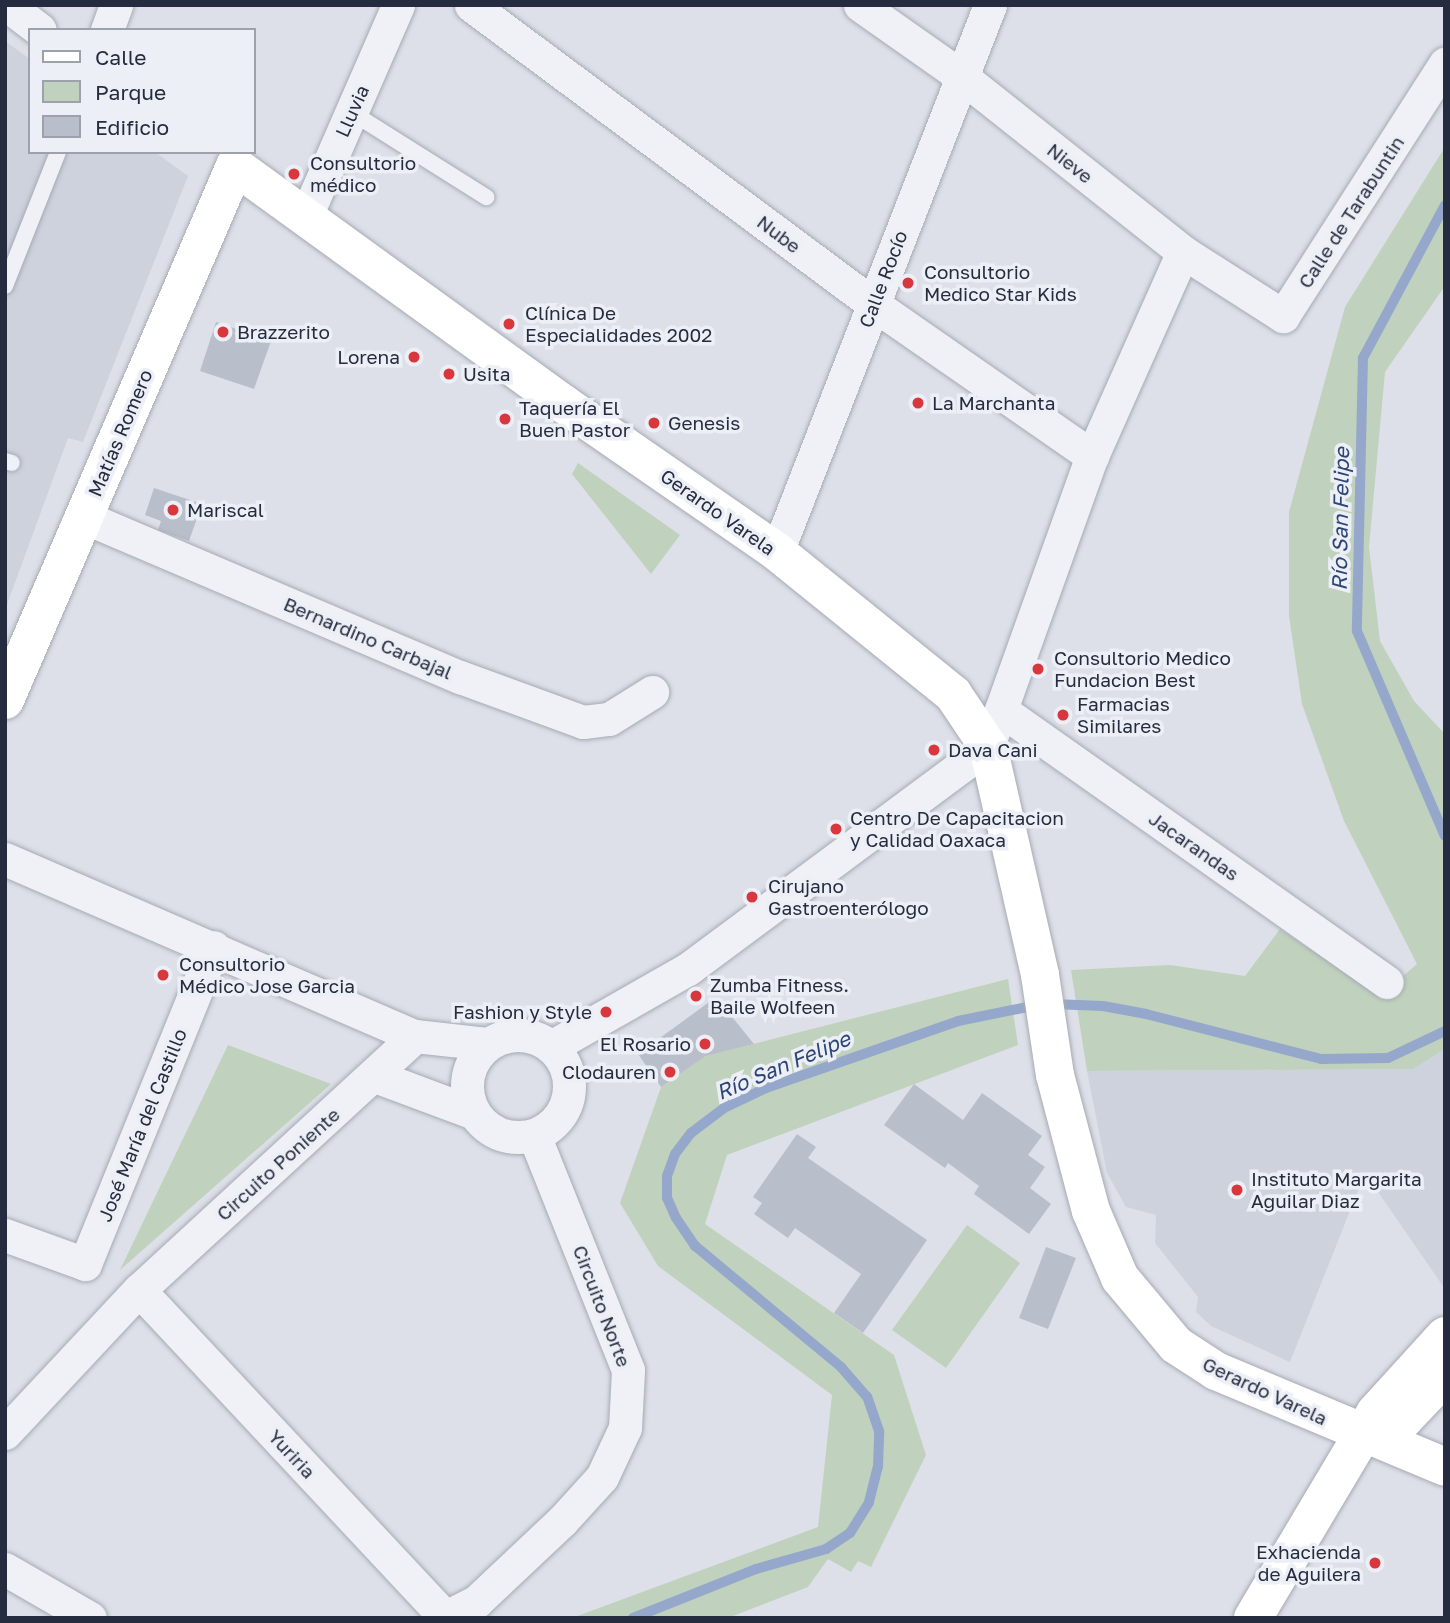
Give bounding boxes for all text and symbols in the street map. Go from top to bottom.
legend [28,28,256,154]
text: Calle [95,44,147,70]
text: Parque [95,79,166,105]
street label: Lluvia [330,81,374,141]
text: Edificio [95,114,169,140]
street label: Calle de Tarabuntin [1293,132,1409,292]
street label: Nieve [1043,138,1097,188]
place label: Consultorio médico [310,152,416,196]
marker: Consultorio médico [284,164,304,184]
street label: Nube [753,210,805,258]
street label: Calle Rocío [854,227,912,331]
place label: Consultorio Medico Star Kids [924,261,1077,305]
marker: Consultorio Medico Star Kids [898,273,918,293]
place label: Clínica De Especialidades 2002 [525,302,712,346]
marker: Clínica De Especialidades 2002 [499,314,519,334]
place label: Brazzerito [237,321,330,343]
marker: Brazzerito [215,324,231,340]
place label: Lorena [337,346,400,368]
marker: Lorena [406,349,422,365]
place label: Usita [463,363,510,385]
street label: Matías Romero [83,366,157,500]
marker: Usita [441,366,457,382]
place label: La Marchanta [932,392,1055,414]
marker: La Marchanta [910,395,926,411]
place label: Taquería El Buen Pastor [519,397,630,441]
marker: Taquería El Buen Pastor [497,411,513,427]
place label: Genesis [668,412,740,434]
marker: Genesis [646,415,662,431]
water label: Río San Felipe [1326,447,1354,591]
street label: Gerardo Varela [656,464,780,560]
place label: Mariscal [187,499,264,521]
marker: Mariscal [165,502,181,518]
street label: Bernardino Carbajal [280,592,456,684]
place label: Consultorio Medico Fundacion Best [1054,647,1231,691]
marker: Consultorio Medico Fundacion Best [1028,659,1048,679]
place label: Farmacias Similares [1077,693,1170,737]
marker: Farmacias Similares [1055,707,1071,723]
place label: Dava Cani [948,739,1038,761]
marker: Dava Cani [926,742,942,758]
place label: Centro De Capacitacion y Calidad Oaxaca [850,807,1064,851]
street label: Jacarandas [1145,807,1243,885]
marker: Centro De Capacitacion y Calidad Oaxaca [828,821,844,837]
place label: Cirujano Gastroenterólogo [768,875,929,919]
marker: Cirujano Gastroenterólogo [742,887,762,907]
place label: Consultorio Médico Jose Garcia [179,953,355,997]
marker: Consultorio Médico Jose Garcia [153,965,173,985]
place label: Zumba Fitness. Baile Wolfeen [710,974,849,1018]
marker: Zumba Fitness. Baile Wolfeen [688,988,704,1004]
place label: Fashion y Style [453,1001,592,1023]
marker: Fashion y Style [598,1004,614,1020]
street label: José María del Castillo [93,1025,191,1225]
water label: Río San Felipe [712,1025,854,1105]
place label: El Rosario [600,1033,691,1055]
marker: El Rosario [697,1036,713,1052]
place label: Clodauren [562,1061,656,1083]
marker: Clodauren [662,1064,678,1080]
street label: Circuito Poniente [212,1103,344,1225]
place label: Instituto Margarita Aguilar Diaz [1251,1168,1422,1212]
marker: Instituto Margarita Aguilar Diaz [1229,1182,1245,1198]
street label: Circuito Norte [568,1242,636,1370]
street label: Gerardo Varela [1199,1352,1331,1430]
street label: Yuriria [264,1425,320,1483]
place label: Exhacienda de Aguilera [1256,1541,1361,1585]
marker: Exhacienda de Aguilera [1367,1555,1383,1571]

